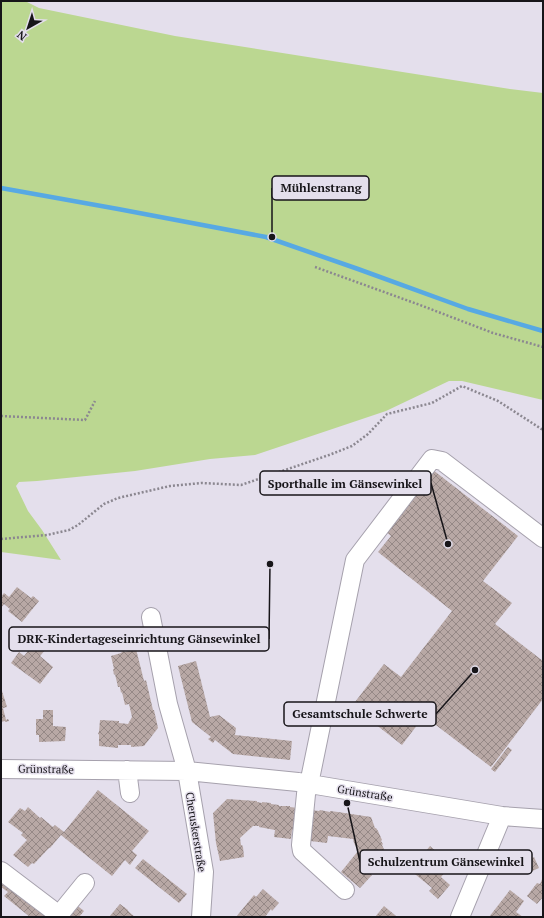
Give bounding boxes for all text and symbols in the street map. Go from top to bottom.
north arrow [8,8,48,48]
text: N [14,27,29,44]
callout: Mühlenstrang [272,176,369,200]
text: Mühlenstrang [280,180,362,195]
callout: Sporthalle im Gänsewinkel [260,471,431,495]
text: Sporthalle im Gänsewinkel [268,476,422,491]
callout: DRK-Kindertageseinrichtung Gänsewinkel [9,627,269,651]
text: DRK-Kindertageseinrichtung Gänsewinkel [17,631,261,646]
callout: Gesamtschule Schwerte [284,702,436,726]
text: Gesamtschule Schwerte [292,706,428,721]
street label: Grünstraße [18,762,74,776]
street label: Grünstraße [336,782,394,804]
street label: Cheruskerstraße [183,791,209,873]
callout: Schulzentrum Gänsewinkel [360,850,532,874]
text: Schulzentrum Gänsewinkel [368,854,524,869]

